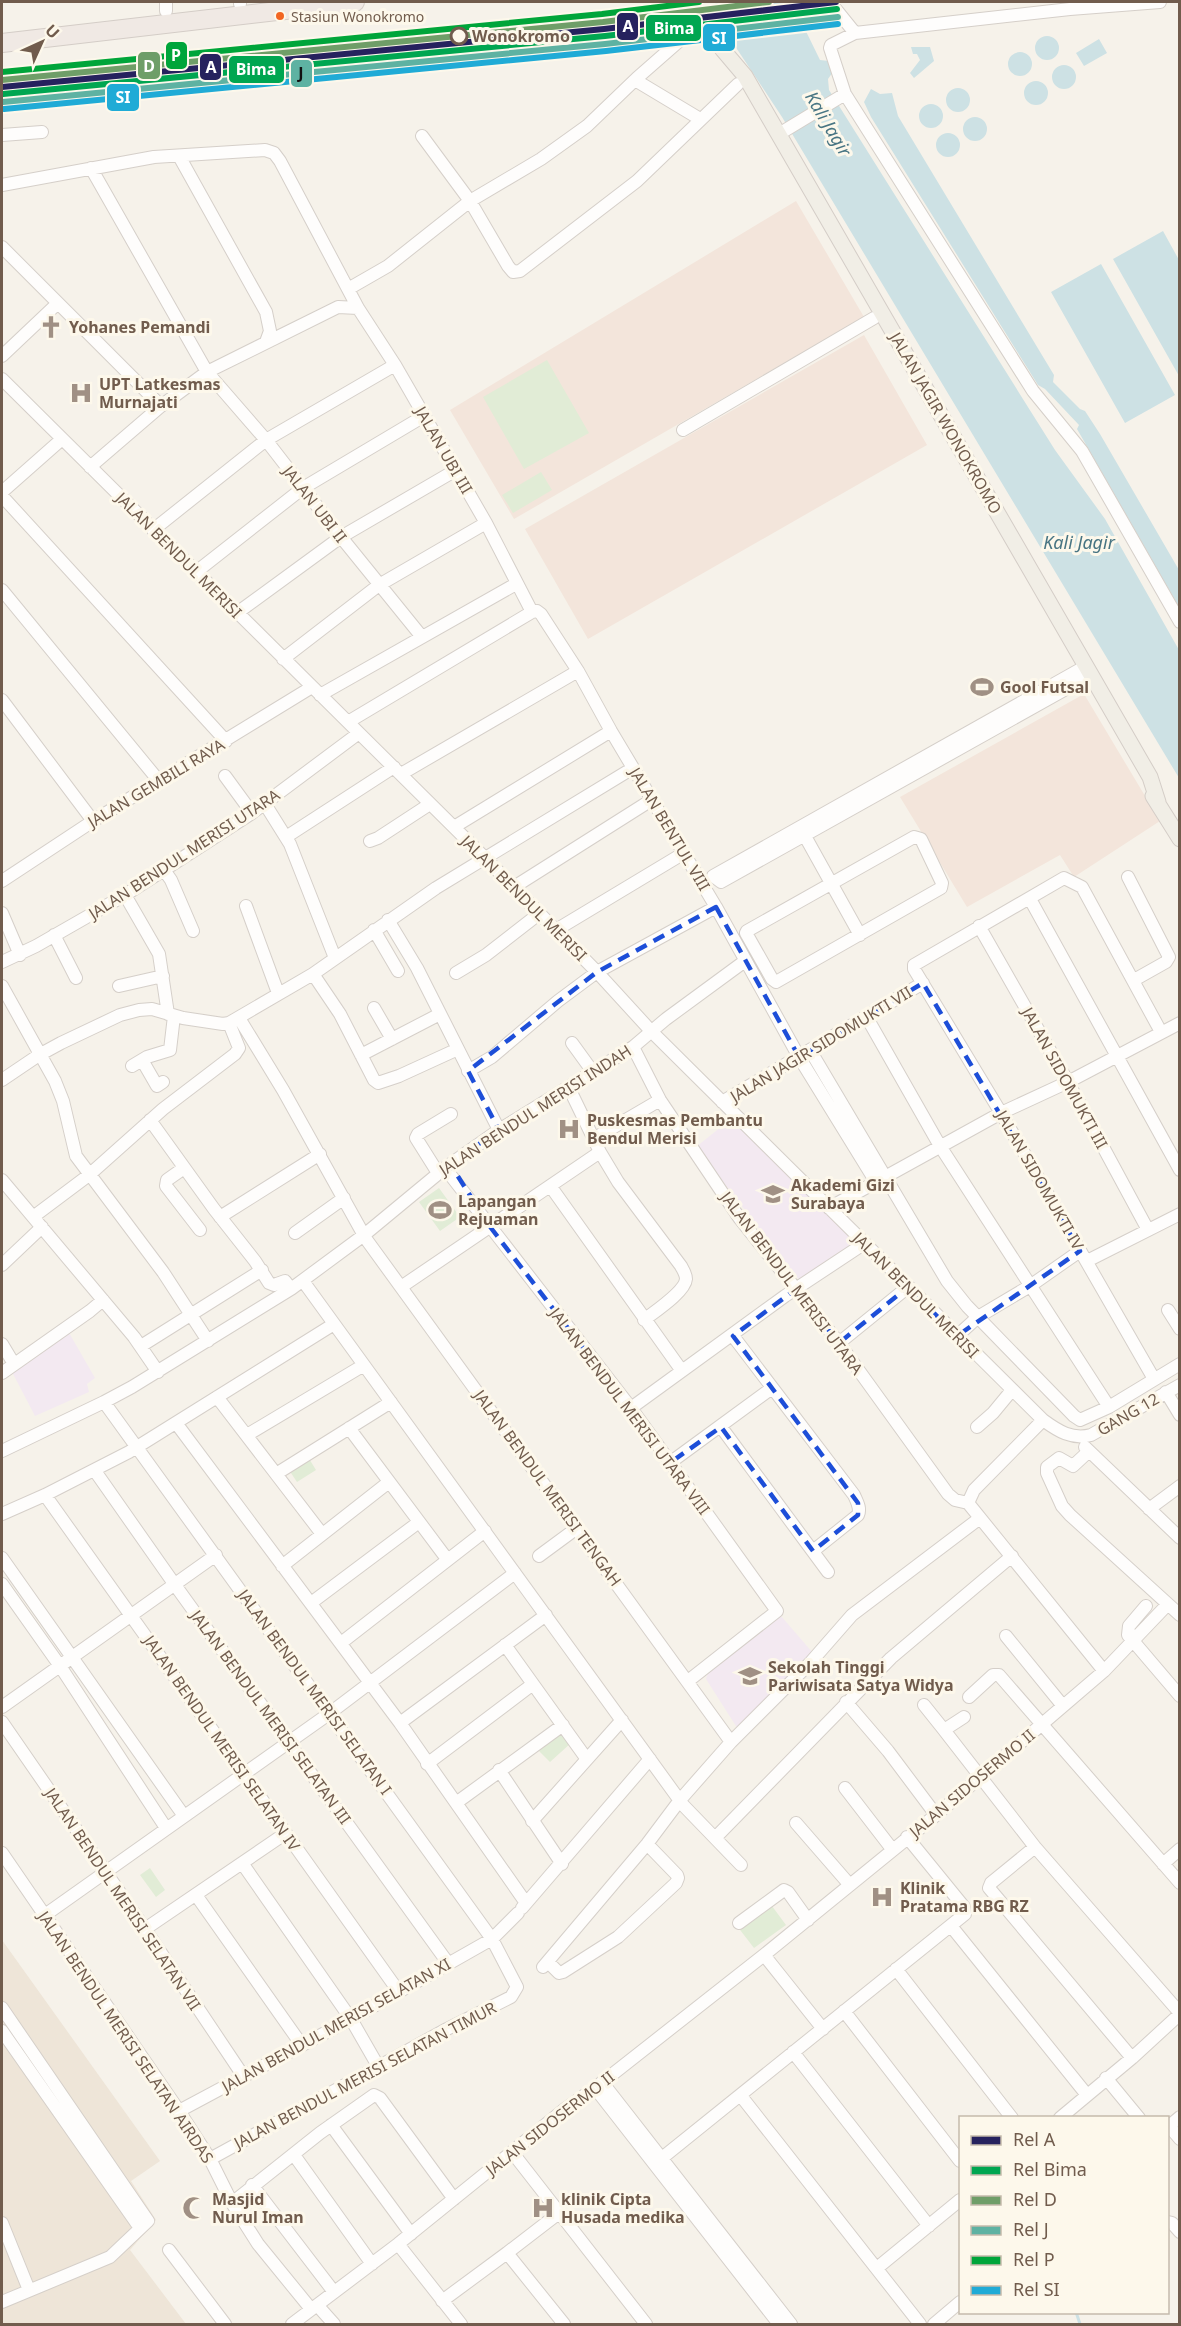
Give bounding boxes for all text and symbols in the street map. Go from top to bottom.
place label: Stasiun Wonokromo [291,7,424,26]
marker: Stasiun Wonokromo [274,10,286,22]
north arrow [12,12,72,72]
line badge: A [616,12,639,41]
line badge: Bima [645,14,702,42]
text: A [622,15,634,37]
text: Bima [654,17,694,39]
text: U [41,19,65,43]
line badge: SI [702,23,736,52]
place label: Wonokromo [472,25,570,47]
marker: Wonokromo [450,27,468,45]
text: SI [711,27,727,49]
line badge: P [165,41,188,70]
text: P [171,44,181,66]
line badge: D [137,51,161,80]
line badge: A [199,53,222,81]
text: D [143,55,155,77]
line badge: Bima [228,55,285,84]
text: A [205,56,217,78]
text: Bima [236,58,276,80]
line badge: J [290,59,313,88]
text: J [296,62,304,84]
line badge: SI [106,83,140,112]
text: SI [115,86,131,108]
water label: Kali Jagir [800,87,858,161]
church icon: Yohanes Pemandi [38,314,64,340]
place label: Yohanes Pemandi [69,316,210,338]
street label: JALAN JAGIR WONOKROMO [884,326,1007,518]
place label: UPT Latkesmas Murnajati [99,373,221,413]
hospital icon: UPT Latkesmas Murnajati [68,380,94,406]
street label: JALAN UBI III [409,401,478,498]
street label: JALAN UBI II [277,459,352,547]
street label: JALAN BENDUL MERISI [110,486,247,623]
water label: Kali Jagir [1043,530,1116,554]
sports icon: Gool Futsal [969,674,995,700]
place label: Gool Futsal [1000,676,1089,698]
street label: JALAN GEMBILI RAYA [82,733,229,834]
street label: JALAN BENTUL VIII [623,762,715,895]
street label: JALAN BENDUL MERISI UTARA [82,783,285,925]
street label: JALAN BENDUL MERISI [455,829,592,966]
street label: JALAN JAGIR SIDOMUKTI VII [724,981,916,1108]
street label: JALAN SIDOMUKTI III [1016,1001,1113,1153]
street label: JALAN BENDUL MERISI INDAH [433,1039,635,1182]
street label: JALAN SIDOMUKTI IV [990,1105,1089,1254]
place label: Puskesmas Pembantu Bendul Merisi [587,1109,763,1149]
hospital icon: Puskesmas Pembantu Bendul Merisi [556,1116,582,1142]
place label: Akademi Gizi Surabaya [791,1174,895,1214]
school or university icon: Akademi Gizi Surabaya [760,1181,786,1207]
street label: JALAN BENDUL MERISI UTARA [715,1185,869,1380]
place label: Lapangan Rejuaman [458,1190,538,1230]
sports icon: Lapangan Rejuaman [427,1197,453,1223]
street label: JALAN BENDUL MERISI [847,1226,984,1363]
street label: JALAN BENDUL MERISI UTARA VIII [544,1301,715,1519]
street label: JALAN BENDUL MERISI TENGAH [468,1384,627,1591]
street label: GANG 12 [1093,1387,1163,1441]
street label: JALAN BENDUL MERISI SELATAN I [232,1583,397,1799]
street label: JALAN BENDUL MERISI SELATAN III [185,1604,356,1829]
street label: JALAN BENDUL MERISI SELATAN IV [138,1629,305,1856]
place label: Sekolah Tinggi Pariwisata Satya Widya [768,1656,954,1696]
school or university icon: Sekolah Tinggi Pariwisata Satya Widya [737,1663,763,1689]
street label: JALAN SIDOSERMO II [903,1724,1039,1843]
street label: JALAN BENDUL MERISI SELATAN VII [39,1782,206,2015]
place label: Klinik Pratama RBG RZ [900,1877,1029,1917]
hospital icon: Klinik Pratama RBG RZ [869,1884,895,1910]
street label: JALAN BENDUL MERISI SELATAN AIRDAS [32,1905,219,2167]
street label: JALAN BENDUL MERISI SELATAN XI [216,1953,454,2098]
street label: JALAN BENDUL MERISI SELATAN TIMUR [228,1996,500,2155]
street label: JALAN SIDOSERMO II [480,2066,619,2181]
legend [959,2116,1169,2314]
text: Rel A [1013,2127,1056,2151]
text: Rel Bima [1013,2157,1087,2181]
text: Rel D [1013,2187,1057,2211]
place label: Masjid Nurul Iman [212,2188,304,2228]
place label: klinik Cipta Husada medika [561,2188,685,2228]
mosque icon: Masjid Nurul Iman [181,2195,207,2221]
hospital icon: klinik Cipta Husada medika [530,2195,556,2221]
text: Rel J [1013,2217,1049,2241]
text: Rel P [1013,2247,1055,2271]
text: Rel SI [1013,2277,1060,2301]

